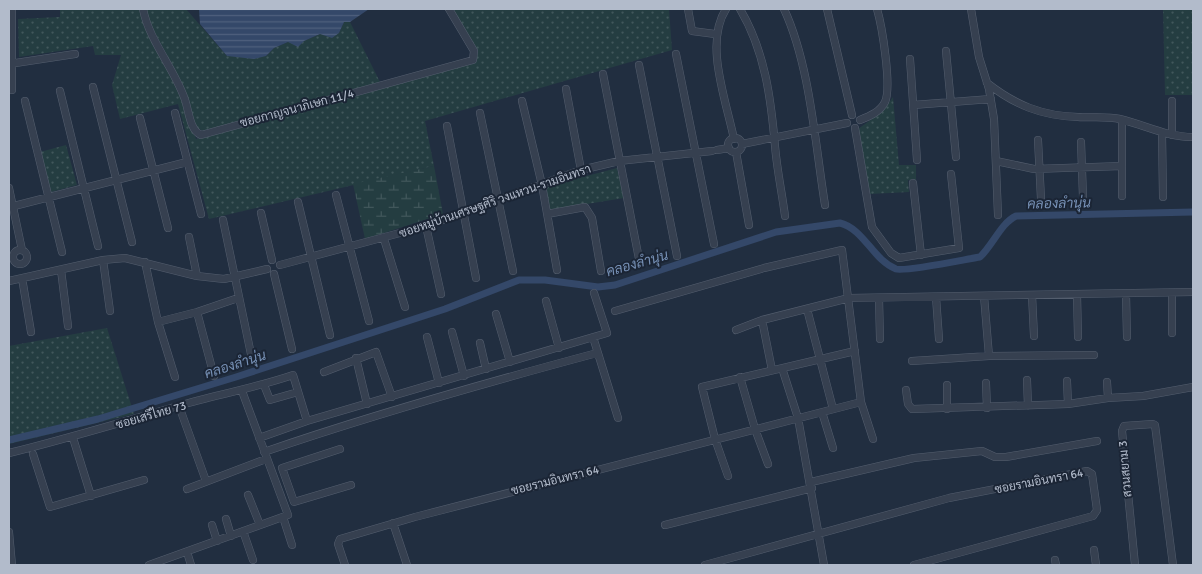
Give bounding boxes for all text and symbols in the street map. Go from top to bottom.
street label: ซอยกาญจนาภิเษก 11/4 [238,86,356,131]
street label: ซอยหมู่บ้านเศรษฐศิริ วงแหวน-รามอินทรา [397,162,593,241]
water label: คลองลำนุ่น [1027,194,1091,214]
water label: คลองลำนุ่น [604,246,671,281]
water label: คลองลำนุ่น [202,346,269,383]
street label: ซอยเสรีไทย 73 [114,397,188,433]
street label: สวนสยาม 3 [1116,440,1135,498]
street label: ซอยรามอินทรา 64 [510,462,601,499]
street label: ซอยรามอินทรา 64 [993,465,1085,497]

